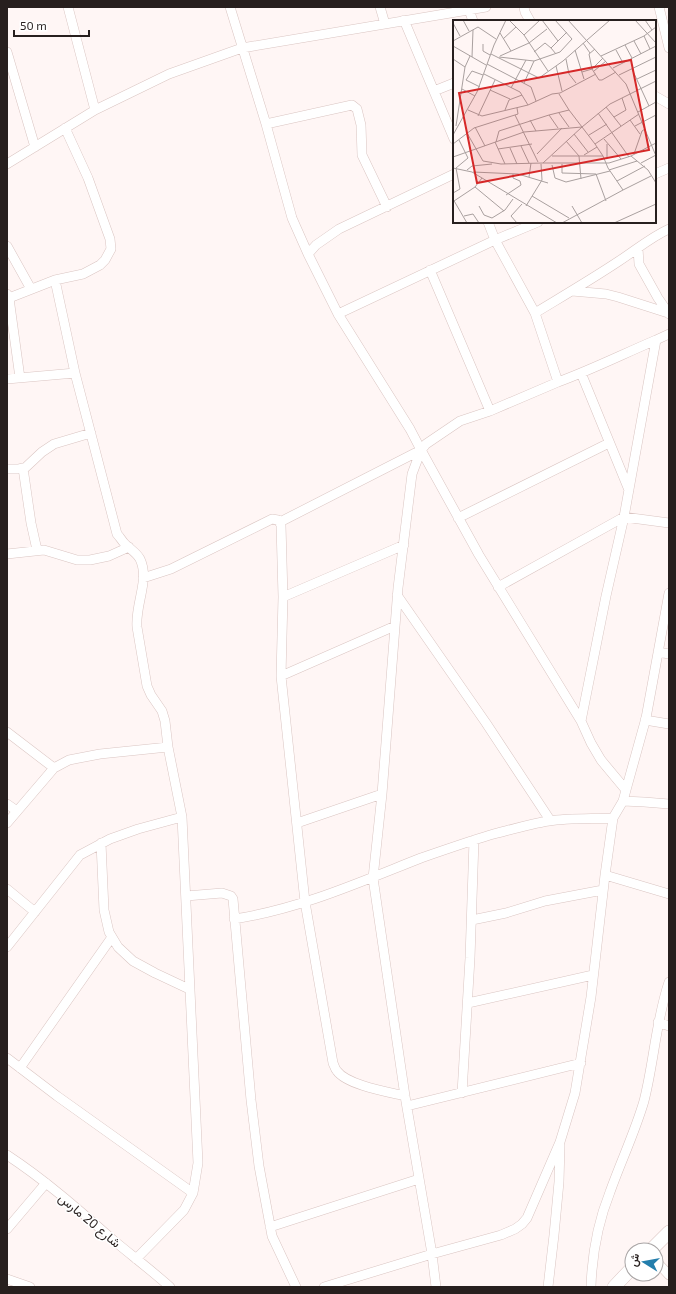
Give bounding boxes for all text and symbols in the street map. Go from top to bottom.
scale bar [14,12,89,38]
text: 50 m [20,18,47,32]
inset map [453,20,656,223]
street label: شارع 20 مارس [54,1189,124,1252]
north arrow [624,1242,664,1282]
text: ش [626,1252,642,1268]

